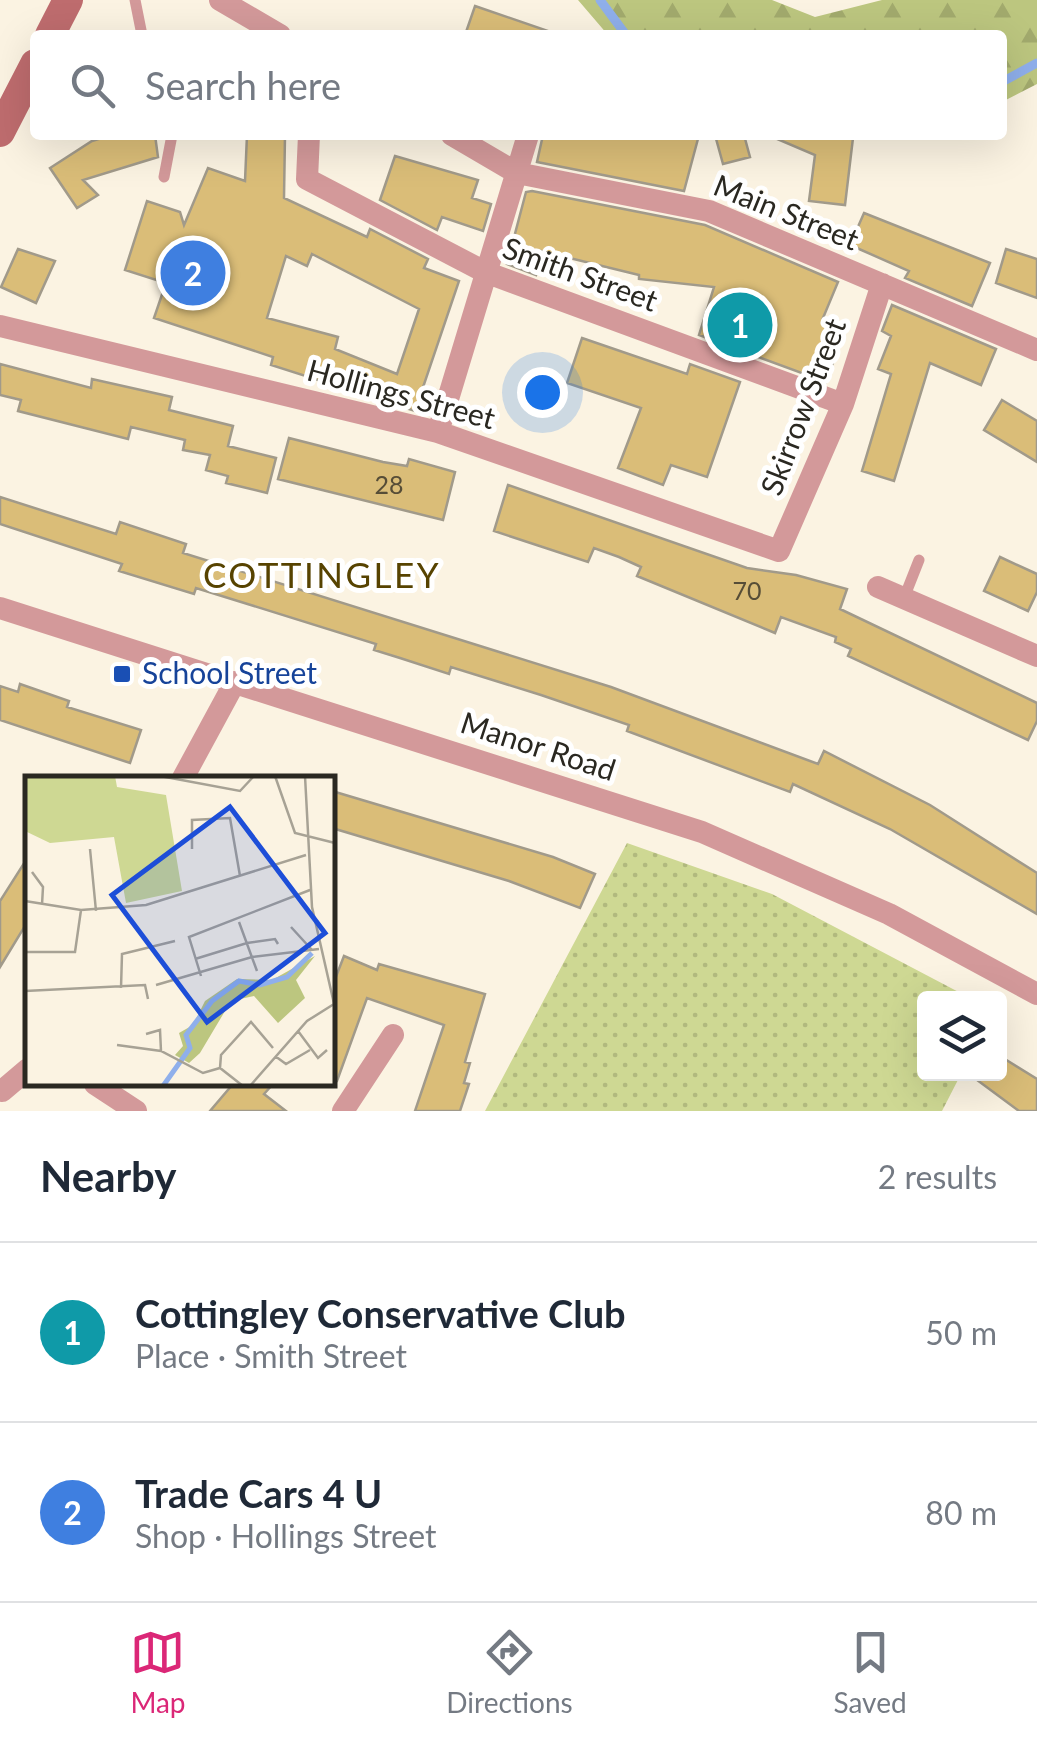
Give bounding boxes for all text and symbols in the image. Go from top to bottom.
search box [30,30,1007,140]
icon: search [65,58,120,113]
text: Search here [145,62,341,108]
street label: Main Street [709,166,865,257]
street label: Smith Street [498,229,663,318]
pin: 2 [160,236,226,310]
pin: 1 [708,288,772,362]
street label: Skirrow Street [752,313,852,500]
street label: Hollings Street [304,351,500,435]
your location [517,367,568,418]
house number: 28 [374,469,404,499]
district label: COTTINGLEY [203,553,441,595]
house number: 70 [732,575,762,605]
place label: School Street [142,654,317,690]
marker: School Street [111,663,133,685]
street label: Manor Road [457,703,621,787]
inset map [25,776,335,1086]
map controls [917,991,1007,1081]
button: layers [917,991,1007,1081]
text: Nearby [40,1151,177,1201]
text: 2 results [878,1157,997,1196]
text: Cottingley Conservative Club [135,1290,626,1336]
text: 1 [63,1313,82,1352]
text: 50 m [925,1313,997,1352]
text: Place · Smith Street [135,1336,407,1375]
text: Trade Cars 4 U [135,1470,382,1516]
text: 2 [63,1493,82,1532]
text: 80 m [925,1493,997,1532]
text: Shop · Hollings Street [135,1516,436,1555]
tab: Map [130,1625,186,1719]
tab: Directions [446,1625,573,1719]
tab: Saved [833,1625,907,1719]

